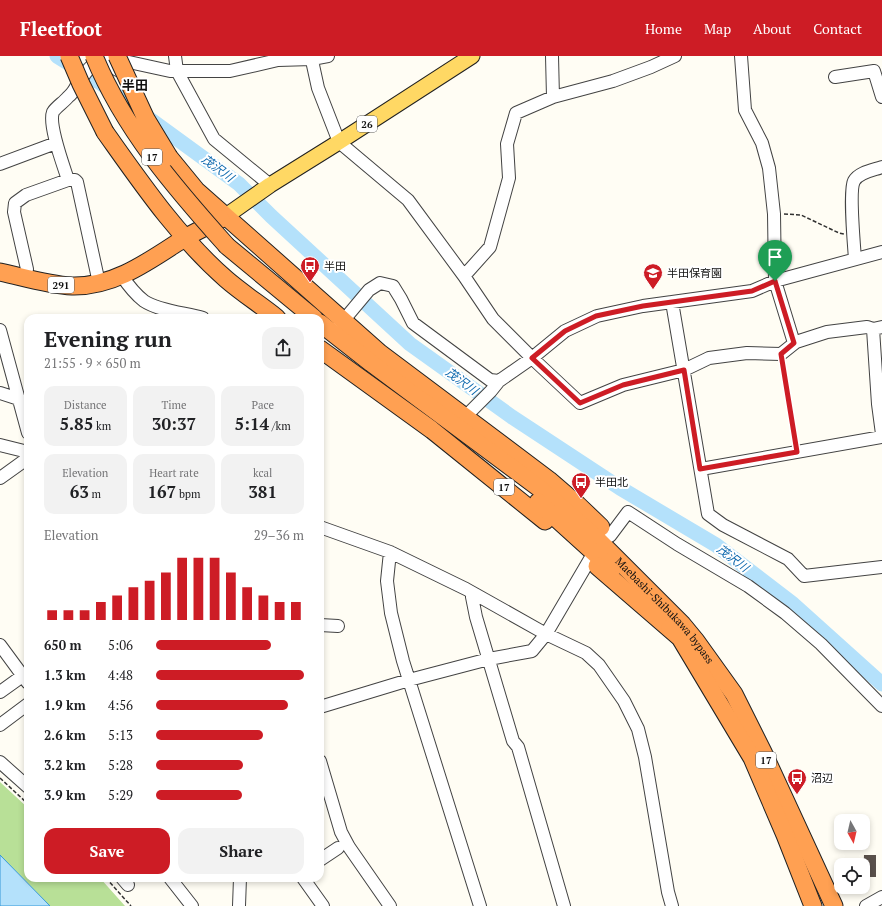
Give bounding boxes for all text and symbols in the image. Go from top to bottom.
text: Fleetfoot [20,16,102,41]
text: Home [645,19,682,38]
text: Map [704,19,731,38]
text: About [753,19,791,38]
text: Contact [813,19,862,38]
district label: 半田 [122,76,148,94]
road number: 26 [357,116,377,132]
road number: 17 [142,149,162,165]
water label: 茂沢川 [199,151,239,186]
pin [758,240,792,281]
icon: arrive [764,246,786,268]
bus stop icon: 半田 [299,255,321,283]
place label: 半田 [324,259,346,273]
school or university icon: 半田保育園 [642,262,664,290]
place label: 半田保育園 [667,266,722,280]
road number: 291 [48,277,74,293]
text: Evening run [44,324,172,353]
button: share [262,327,304,369]
text: 21:55 · 9 × 650 m [44,354,141,372]
water label: 茂沢川 [443,364,483,399]
text: Distance [64,398,107,412]
text: Time [161,398,187,412]
text: Pace [251,398,274,412]
text: 5.85 [59,412,93,435]
text: 30:37 [152,412,196,435]
text: 5:14 [235,412,269,435]
text: km [93,419,111,433]
text: /km [269,419,291,433]
text: Elevation [62,466,108,480]
text: Heart rate [149,466,199,480]
text: kcal [253,466,272,480]
bus stop icon: 半田北 [570,471,592,499]
place label: 半田北 [595,475,628,489]
road number: 17 [494,479,514,495]
text: 63 [70,480,89,503]
text: 167 [147,480,176,503]
text: 381 [248,480,277,503]
text: m [89,487,101,501]
text: bpm [176,487,201,501]
text: Elevation [44,526,99,544]
text: 29–36 m [254,526,304,544]
water label: 茂沢川 [714,541,753,576]
street label: Maebashi-Shibukawa bypass [612,554,717,667]
text: 650 m [44,636,82,654]
text: 5:06 [108,636,133,654]
text: 1.3 km [44,666,86,684]
text: 4:48 [108,666,133,684]
text: 1.9 km [44,696,86,714]
text: 4:56 [108,696,133,714]
text: 2.6 km [44,726,86,744]
text: 5:13 [108,726,133,744]
road number: 17 [756,752,776,768]
text: 3.2 km [44,756,86,774]
text: 5:28 [108,756,133,774]
bus stop icon: 沼辺 [786,767,808,795]
place label: 沼辺 [811,771,833,785]
text: 3.9 km [44,786,86,804]
text: 5:29 [108,786,133,804]
north arrow [834,814,870,850]
map controls [834,814,870,894]
button: Save [44,828,170,874]
button: Share [178,828,304,874]
button: locate [834,858,870,894]

